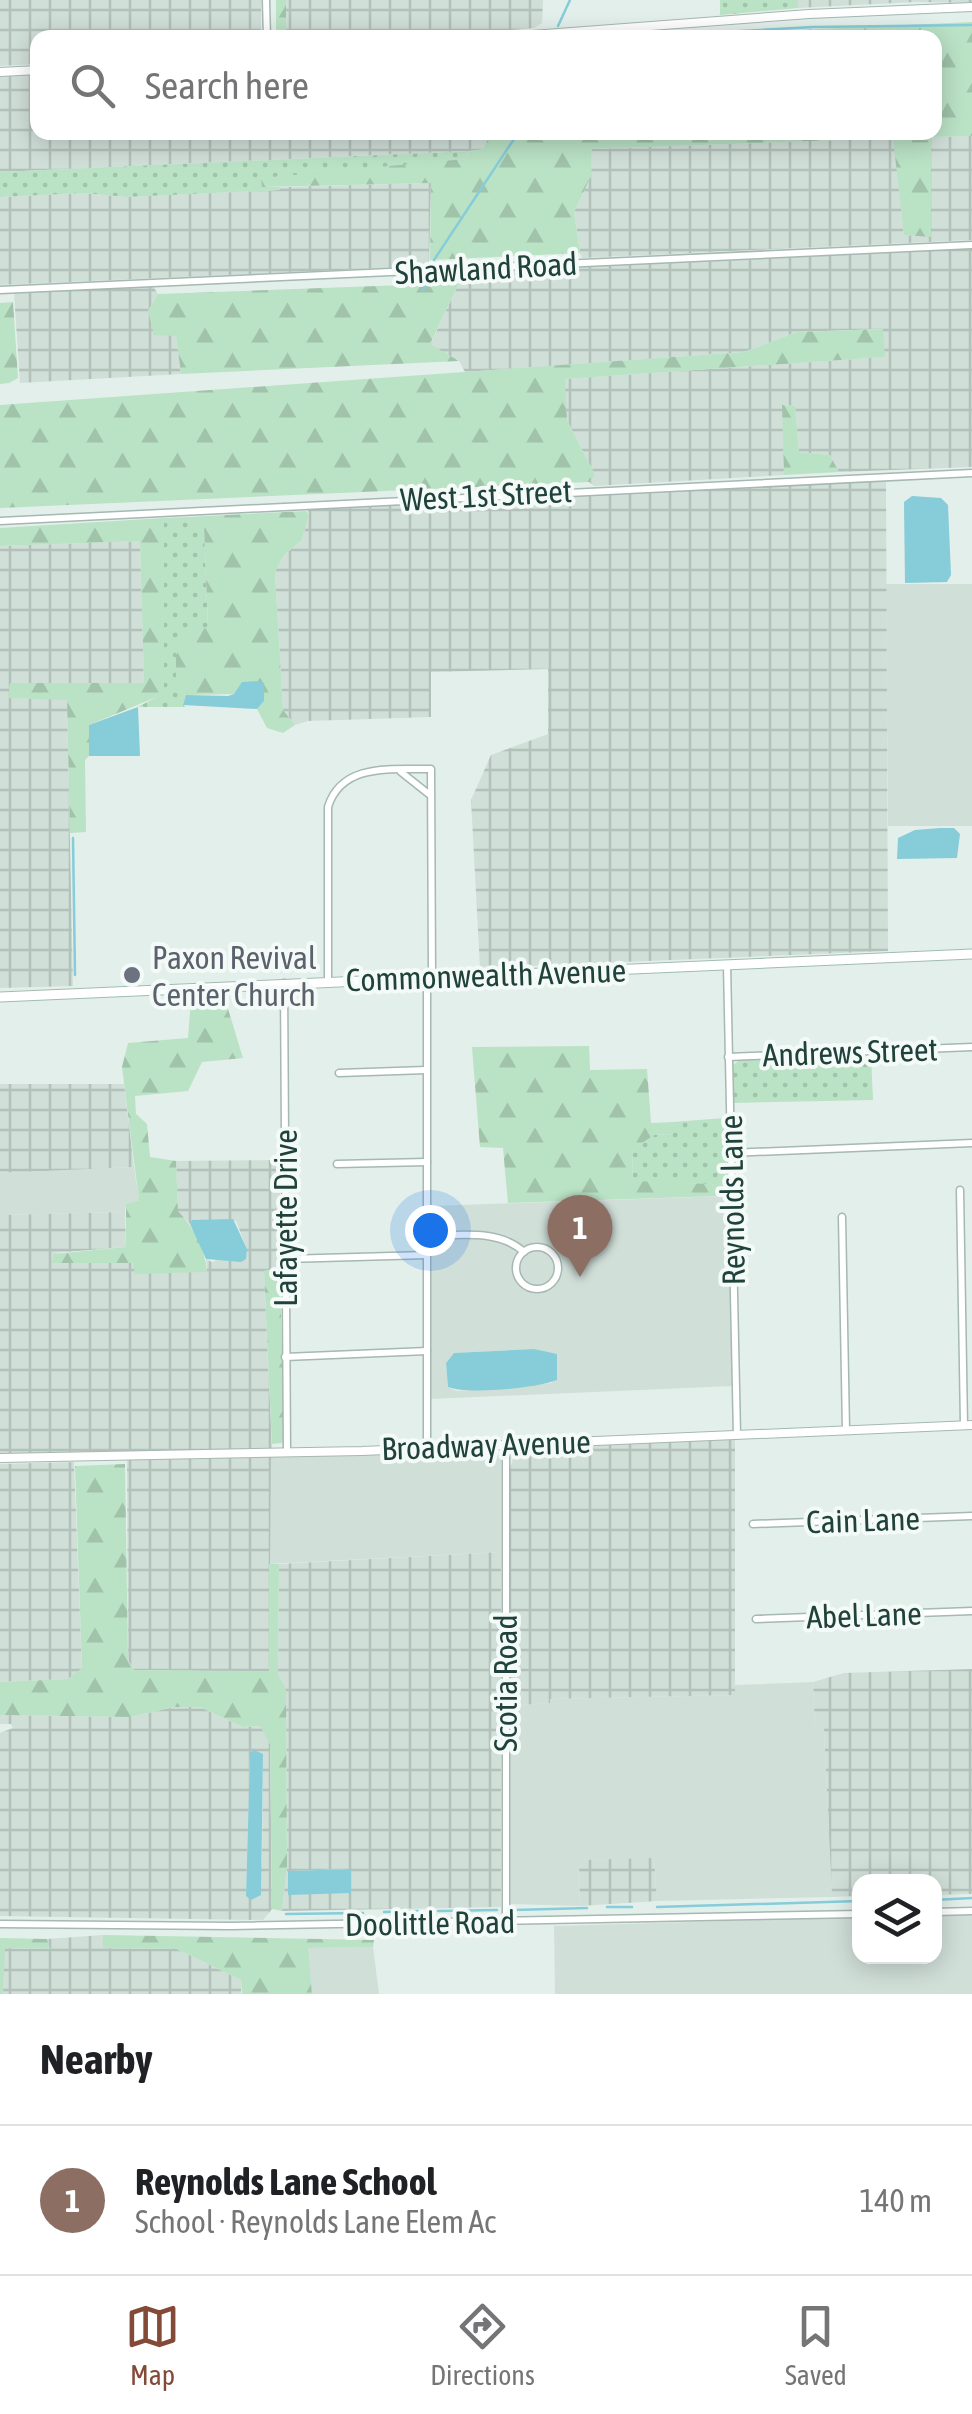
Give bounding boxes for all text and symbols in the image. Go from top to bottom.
search box [30,30,942,140]
icon: search [65,58,120,113]
text: Search here [145,64,309,107]
street label: Shawland Road [394,245,578,291]
street label: West 1st Street [399,472,573,518]
place label: Paxon Revival Center Church [152,939,317,1013]
street label: Commonwealth Avenue [345,952,627,998]
marker: Paxon Revival Center Church [121,964,143,986]
street label: Andrews Street [762,1030,938,1074]
street label: Reynolds Lane [712,1115,752,1285]
street label: Lafayette Drive [267,1129,304,1307]
pin: 1 [548,1194,612,1277]
your location [405,1205,456,1256]
street label: Broadway Avenue [381,1423,591,1467]
street label: Cain Lane [805,1500,921,1540]
street label: Abel Lane [806,1594,922,1636]
street label: Scotia Road [487,1614,524,1752]
map controls [852,1874,942,1964]
button: layers [852,1874,942,1964]
street label: Doolittle Road [344,1903,516,1943]
text: Nearby [40,2035,153,2083]
text: Reynolds Lane School [135,2160,437,2203]
text: 1 [65,2182,80,2219]
text: 140 m [859,2182,932,2219]
text: School · Reynolds Lane Elem Ac [135,2203,496,2240]
tab: Map [125,2299,180,2391]
tab: Directions [430,2299,535,2391]
tab: Saved [785,2299,847,2391]

